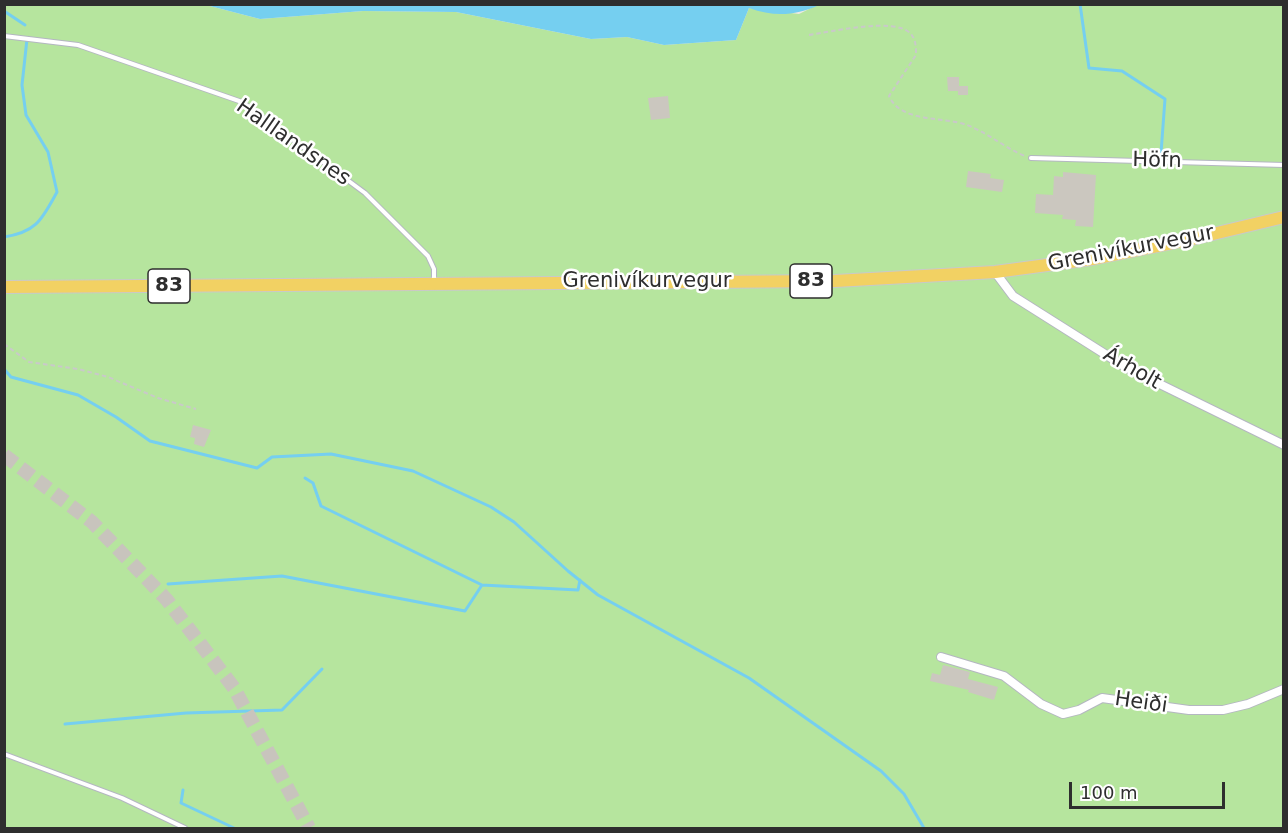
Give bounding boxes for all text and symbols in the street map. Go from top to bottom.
street label: Halllandsnes [231,94,355,192]
street label: Höfn [1132,148,1182,174]
street label: Grenivíkurvegur [1046,221,1216,277]
road number: 83 [790,264,832,298]
road number: 83 [148,269,190,303]
street label: Grenivíkurvegur [563,269,731,295]
street label: Árholt [1098,342,1166,396]
street label: Heiði [1113,687,1169,719]
scale bar [1072,770,1228,808]
text: 100 m [1080,782,1138,803]

